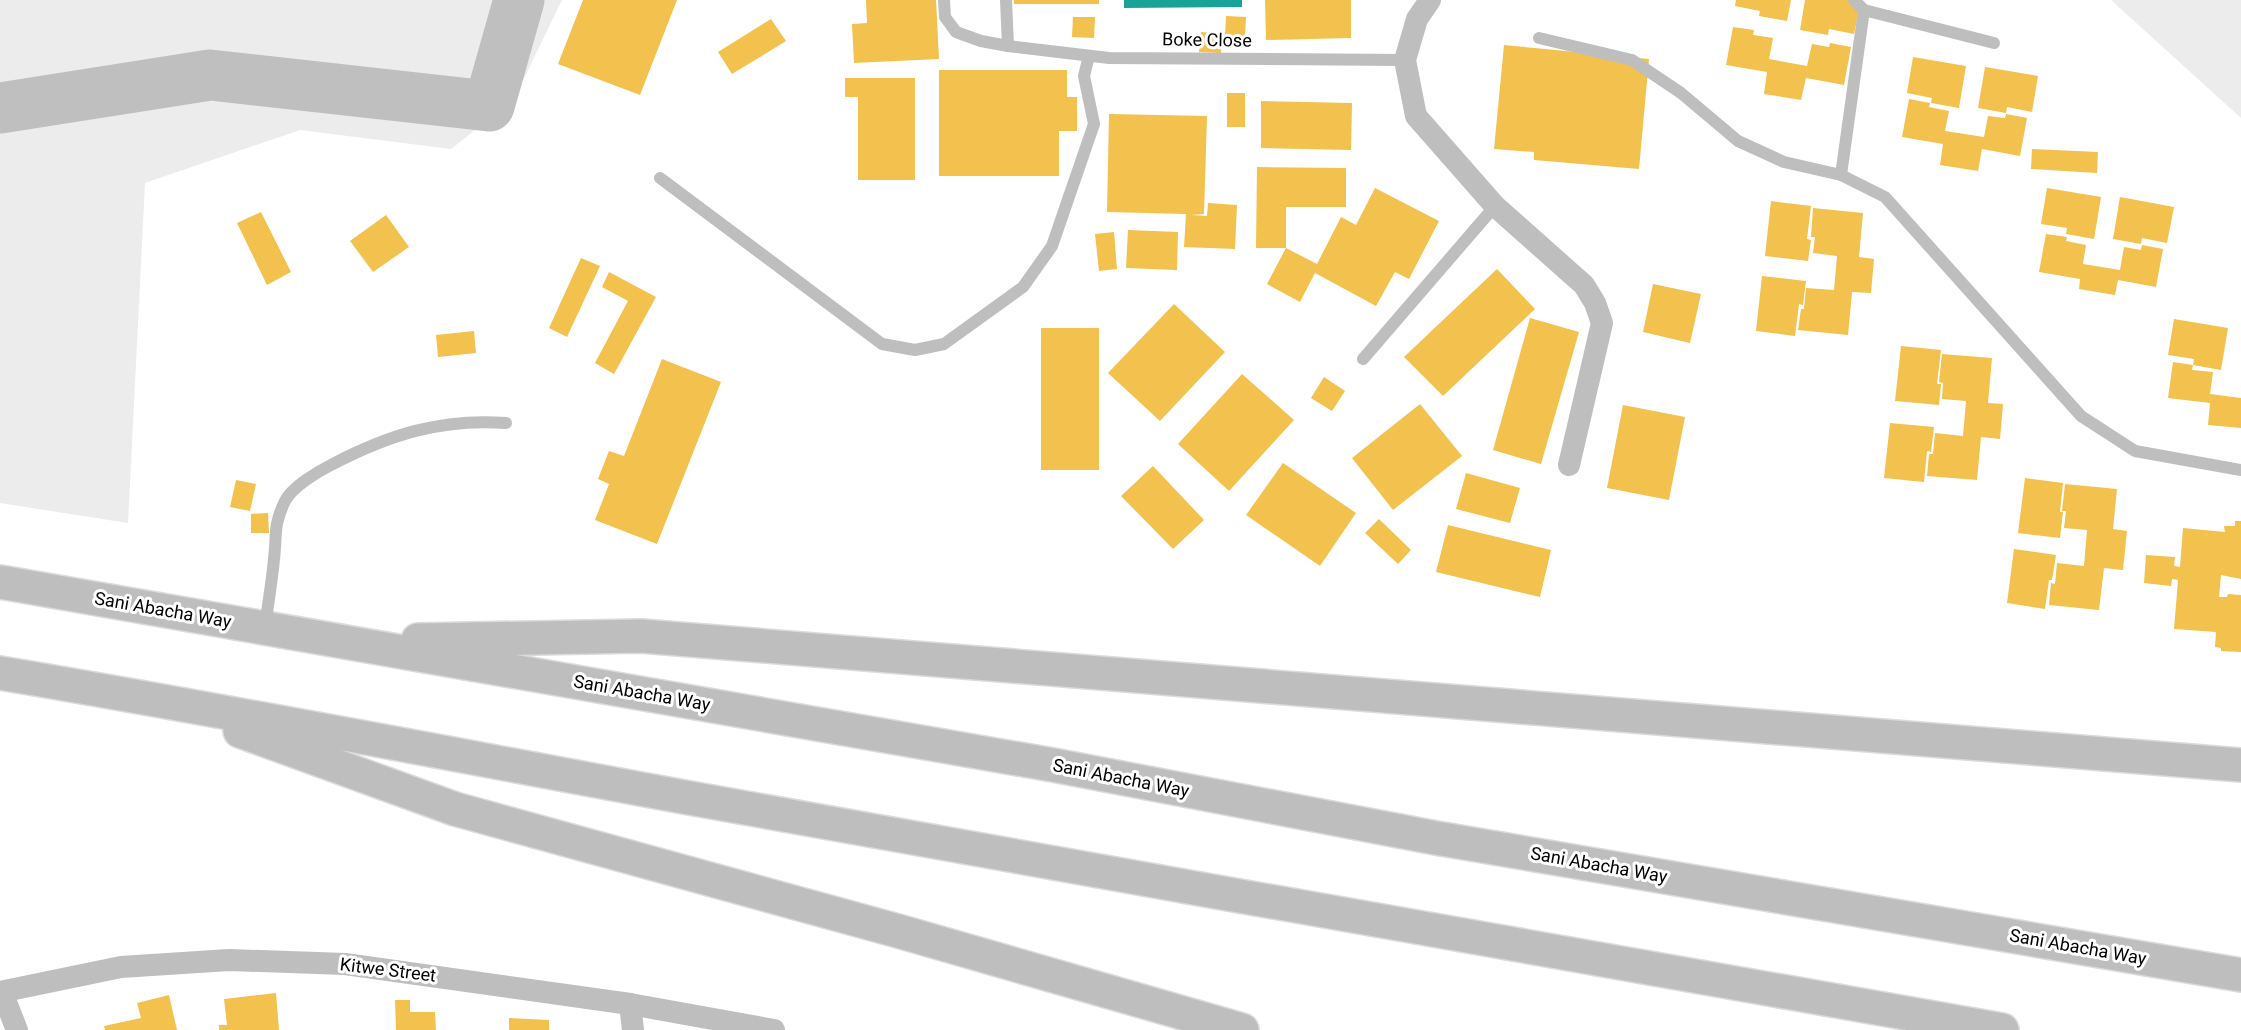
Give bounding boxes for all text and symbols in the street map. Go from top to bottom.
street label: Boke Close [1162,28,1252,51]
street label: Sani Abacha Way [93,587,234,632]
street label: Sani Abacha Way [572,670,713,715]
street label: Sani Abacha Way [1051,754,1191,801]
street label: Sani Abacha Way [1529,842,1670,887]
street label: Sani Abacha Way [2008,924,2149,969]
street label: Kitwe Street [339,953,437,986]

